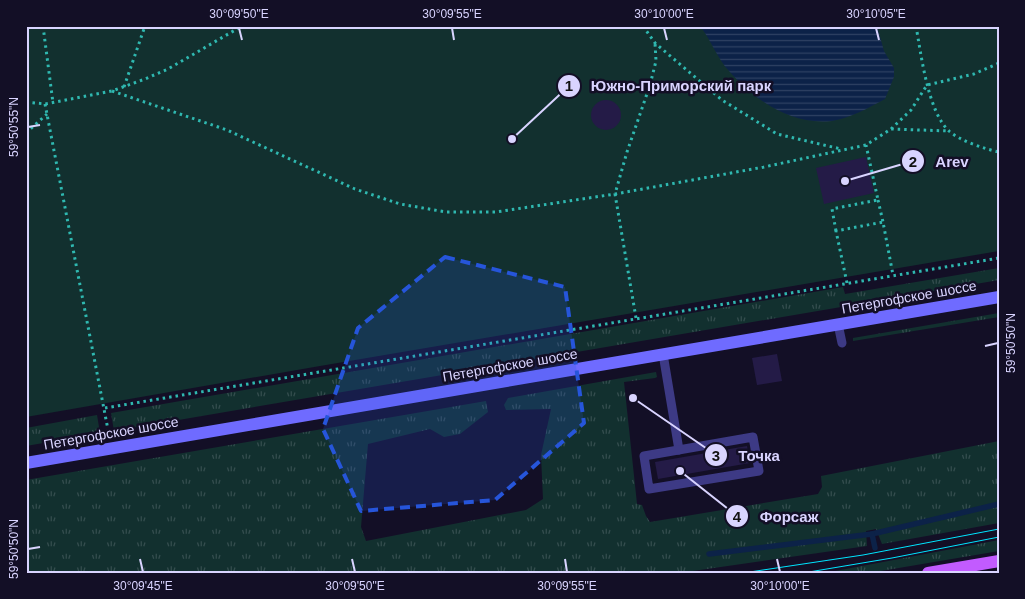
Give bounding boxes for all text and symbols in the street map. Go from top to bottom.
text: 30°09'50"E [209,7,269,21]
text: 30°09'55"E [422,7,482,21]
text: 30°10'00"E [634,7,694,21]
text: 30°10'05"E [846,7,906,21]
callout: Южно-Приморский парк [556,71,782,101]
text: 1 [565,77,573,94]
text: Южно-Приморский парк [591,77,772,94]
text: 59°50'55"N [7,97,21,157]
callout: Arev [900,146,979,176]
text: 2 [909,153,917,170]
text: Arev [935,153,969,170]
street label: Петергофское шоссе [840,277,978,317]
text: 59°50'50"N [1004,313,1018,373]
street label: Петергофское шоссе [441,345,579,385]
street label: Петергофское шоссе [42,413,180,453]
callout: Точка [703,440,790,470]
text: 3 [712,447,720,464]
text: Точка [738,447,780,464]
callout: Форсаж [724,501,828,531]
text: 4 [733,508,742,525]
text: Форсаж [760,508,819,525]
text: 59°50'50"N [7,519,21,579]
text: 30°09'45"E [113,579,173,593]
text: 30°09'50"E [325,579,385,593]
text: 30°09'55"E [537,579,597,593]
text: 30°10'00"E [750,579,810,593]

